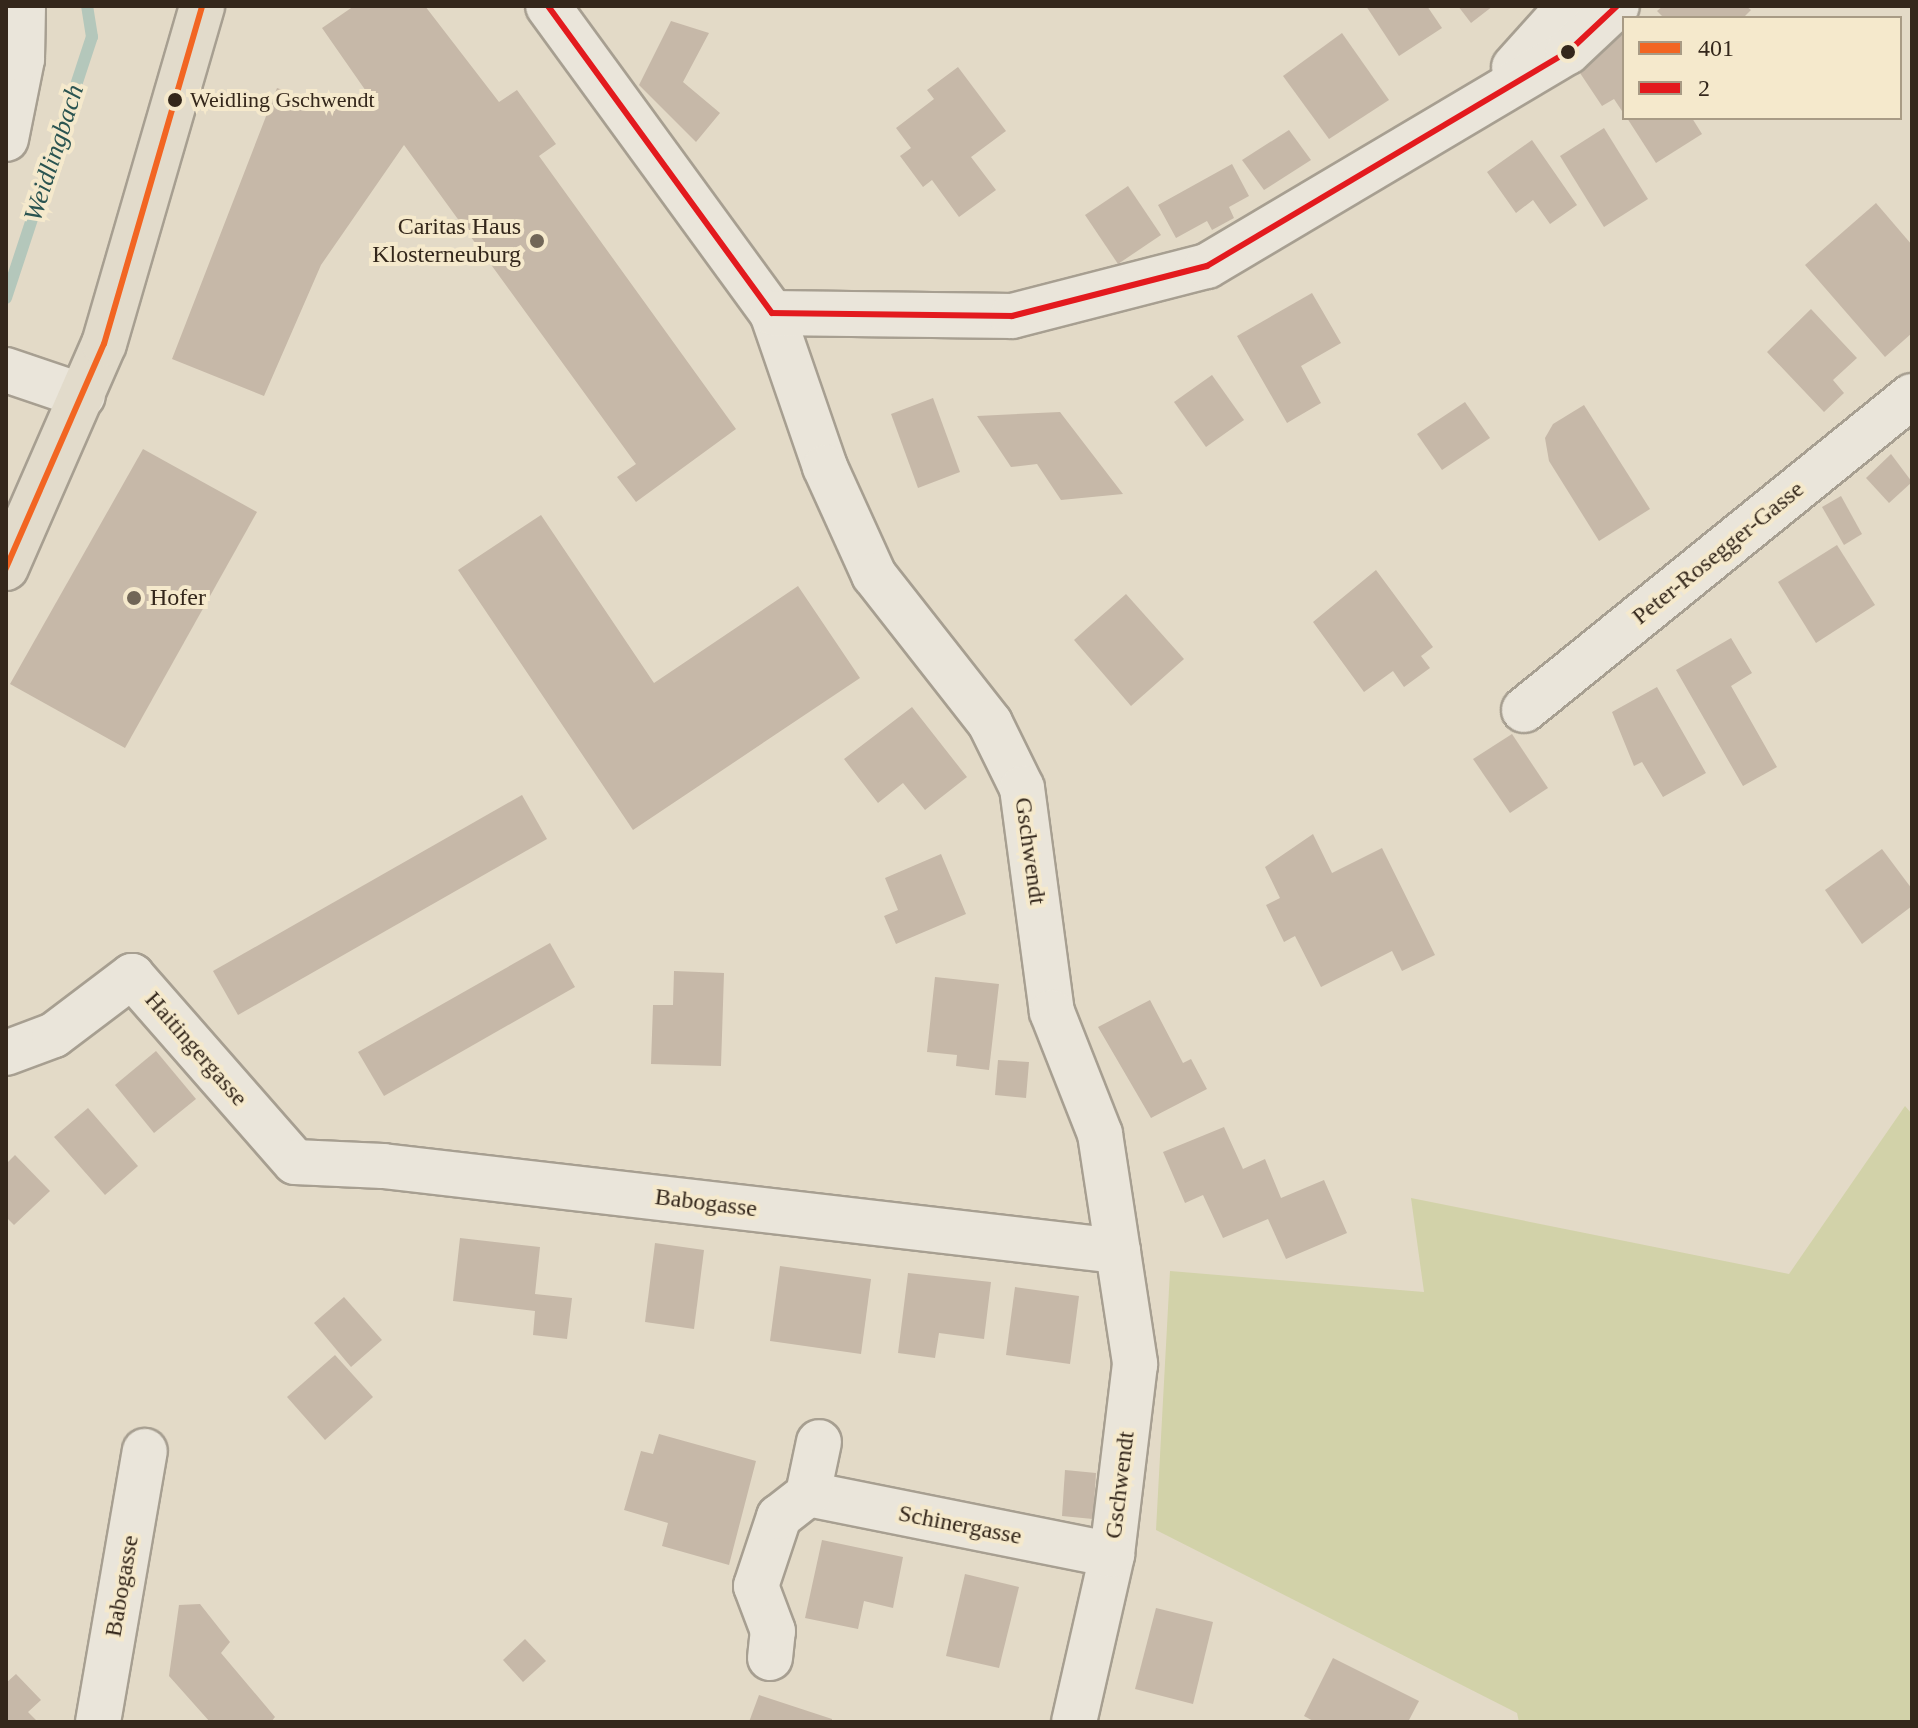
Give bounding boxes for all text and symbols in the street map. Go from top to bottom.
legend [1622,16,1902,120]
text: 401 [1698,35,1734,61]
unlabelled marker [1560,44,1576,60]
text: 2 [1698,75,1710,101]
water label: Weidlingbach [17,81,91,225]
place label: Weidling Gschwendt [190,87,375,113]
marker: Weidling Gschwendt [167,92,183,108]
place label: Caritas Haus Klosterneuburg [372,213,521,269]
marker: Caritas Haus Klosterneuburg [528,232,546,250]
street label: Peter-Rosegger-Gasse [1626,475,1810,631]
place label: Hofer [150,584,206,612]
marker: Hofer [125,589,143,607]
street label: Gschwendt [1008,796,1052,906]
street label: Haitingergasse [138,986,254,1112]
street label: Babogasse [653,1182,759,1224]
street label: Gschwendt [1099,1430,1141,1540]
street label: Schinergasse [896,1499,1024,1551]
street label: Babogasse [99,1533,145,1639]

